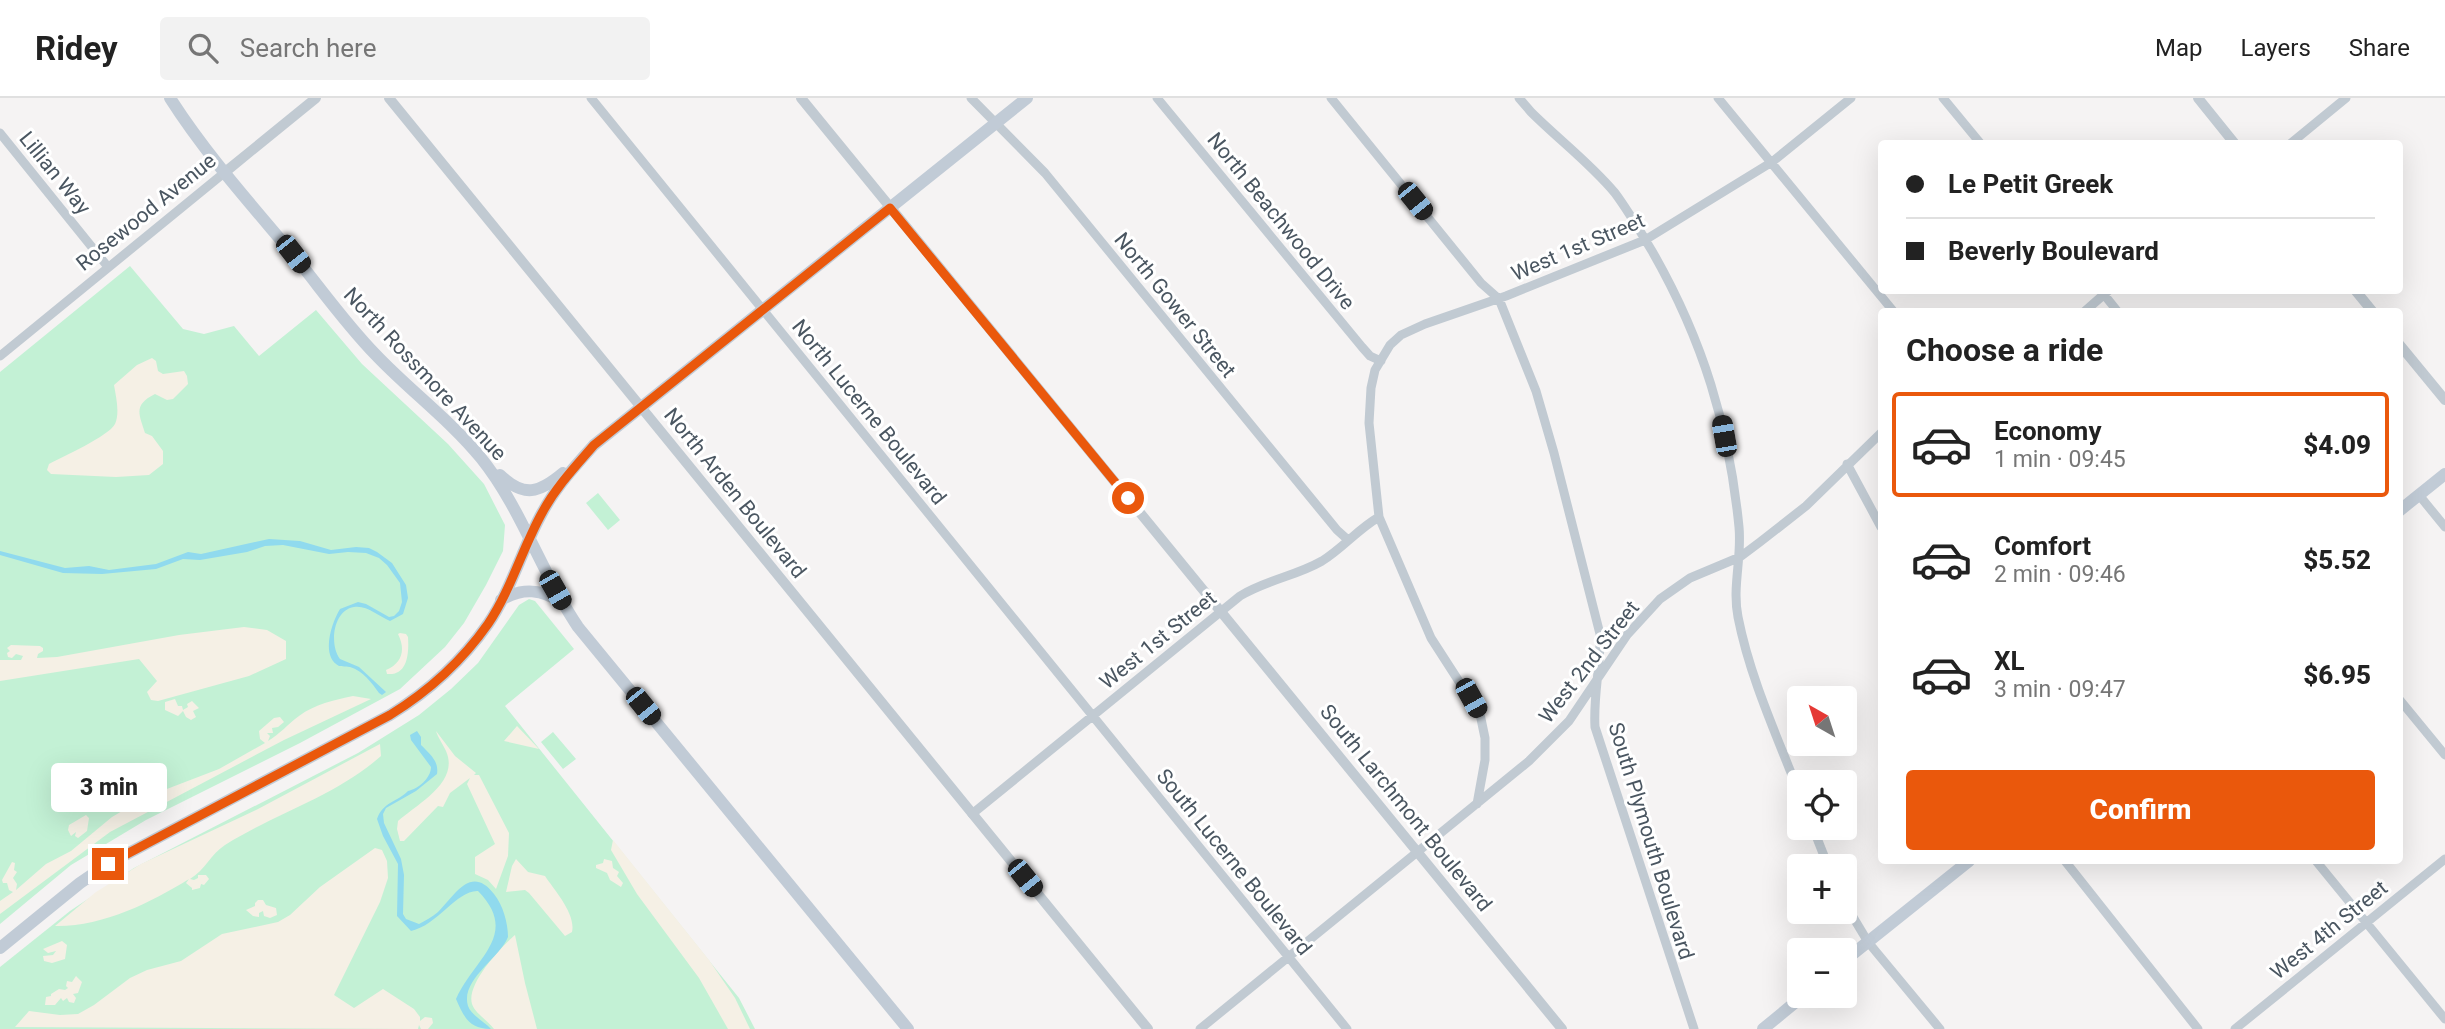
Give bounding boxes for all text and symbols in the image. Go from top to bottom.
search box [160,17,650,80]
text: Ridey [35,29,118,68]
icon: search [184,29,222,67]
text: Search here [240,33,376,63]
text: Map [2155,34,2203,62]
text: Layers [2241,34,2311,62]
text: Share [2349,34,2410,62]
street label: Lillian Way [14,127,96,219]
street label: North Beachwood Drive [1202,128,1360,314]
street label: Rosewood Avenue [71,148,221,276]
text: Le Petit Greek [1948,169,2113,199]
car [1394,178,1437,224]
street label: West 1st Street [1508,208,1648,286]
street label: North Gower Street [1109,228,1241,382]
car [272,231,315,277]
text: Beverly Boulevard [1948,236,2159,266]
street label: North Rossmore Avenue [339,283,511,465]
street label: North Lucerne Boulevard [787,315,951,509]
text: Choose a ride [1906,331,2103,369]
street label: North Arden Boulevard [659,403,811,583]
car [1711,413,1738,459]
icon: car [1910,413,1973,476]
text: Economy [1994,416,2101,446]
text: $4.09 [2303,430,2371,460]
text: 1 min · 09:45 [1994,446,2126,473]
route start [1112,482,1144,514]
icon: car [1910,528,1973,591]
text: Comfort [1994,531,2091,561]
text: $5.52 [2303,545,2371,575]
text: 2 min · 09:46 [1994,561,2126,588]
car [536,567,575,613]
street label: West 1st Street [1095,586,1221,694]
street label: West 2nd Street [1534,596,1644,728]
icon: car [1910,643,1973,706]
text: XL [1994,646,2025,676]
text: $6.95 [2303,660,2371,690]
car [1452,675,1491,721]
text: 3 min · 09:47 [1994,676,2126,703]
car [622,683,665,729]
north arrow [1787,686,1857,756]
map controls [1787,686,1857,1008]
street label: South Larchmont Boulevard [1315,700,1497,916]
street label: South Plymouth Boulevard [1603,720,1699,962]
callout: 3 min [50,762,166,812]
street label: South Lucerne Boulevard [1152,764,1316,960]
button: locate [1787,770,1857,840]
button: Confirm [1906,770,2375,850]
text: 3 min [80,774,138,801]
route end [92,848,124,880]
button: + [1787,854,1857,924]
car [1004,855,1047,901]
street label: West 4th Street [2266,876,2392,984]
button: − [1787,938,1857,1008]

